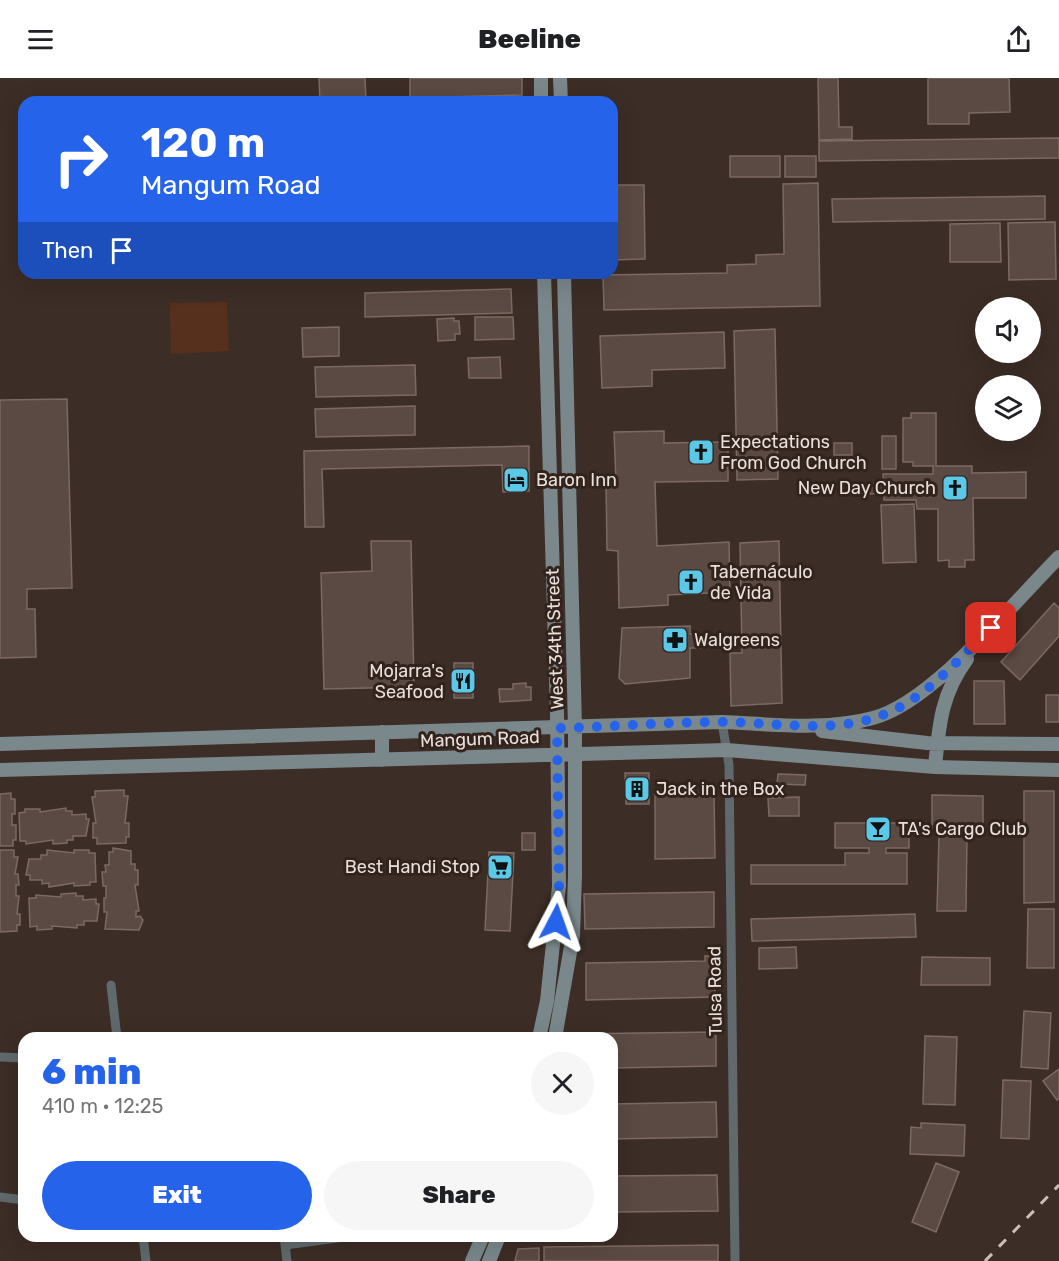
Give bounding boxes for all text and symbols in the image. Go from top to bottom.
icon: menu [24,23,57,56]
text: Beeline [478,23,581,55]
icon: share [1002,23,1035,56]
text: 120 m [141,118,265,168]
icon: right [42,120,120,198]
text: Mangum Road [141,169,321,201]
icon: arrive [105,234,138,267]
text: Then [42,237,93,264]
map controls [975,297,1041,441]
button: sound [975,297,1041,363]
button: layers [975,375,1041,441]
place label: Expectations From God Church [720,431,867,474]
church icon: Expectations From God Church [686,437,716,467]
hotel icon: Baron Inn [501,465,531,495]
place label: Baron Inn [536,469,617,491]
church icon: New Day Church [940,473,970,503]
place label: New Day Church [798,477,936,499]
place label: Tabernáculo de Vida [710,561,813,604]
church icon: Tabernáculo de Vida [676,567,706,597]
street label: West 34th Street [542,568,568,710]
pin [965,602,1016,653]
icon: arrive [974,611,1007,644]
pharmacy icon: Walgreens [660,625,690,655]
place label: Walgreens [694,629,780,651]
place label: Mojarra's Seafood [369,660,444,703]
restaurant icon: Mojarra's Seafood [448,666,478,696]
street label: Mangum Road [420,726,540,752]
building icon: Jack in the Box [622,774,652,804]
place label: Jack in the Box [656,778,785,800]
bar icon: TA's Cargo Club [863,814,893,844]
place label: TA's Cargo Club [898,818,1027,840]
supermarket icon: Best Handi Stop [485,852,515,882]
place label: Best Handi Stop [345,856,480,878]
position arrow [524,890,588,954]
street label: Tulsa Road [703,946,727,1036]
text: 6 min [42,1050,141,1093]
button: close [531,1052,594,1115]
text: 410 m · 12:25 [42,1094,163,1118]
button: Exit [42,1161,312,1230]
button: Share [324,1161,594,1230]

